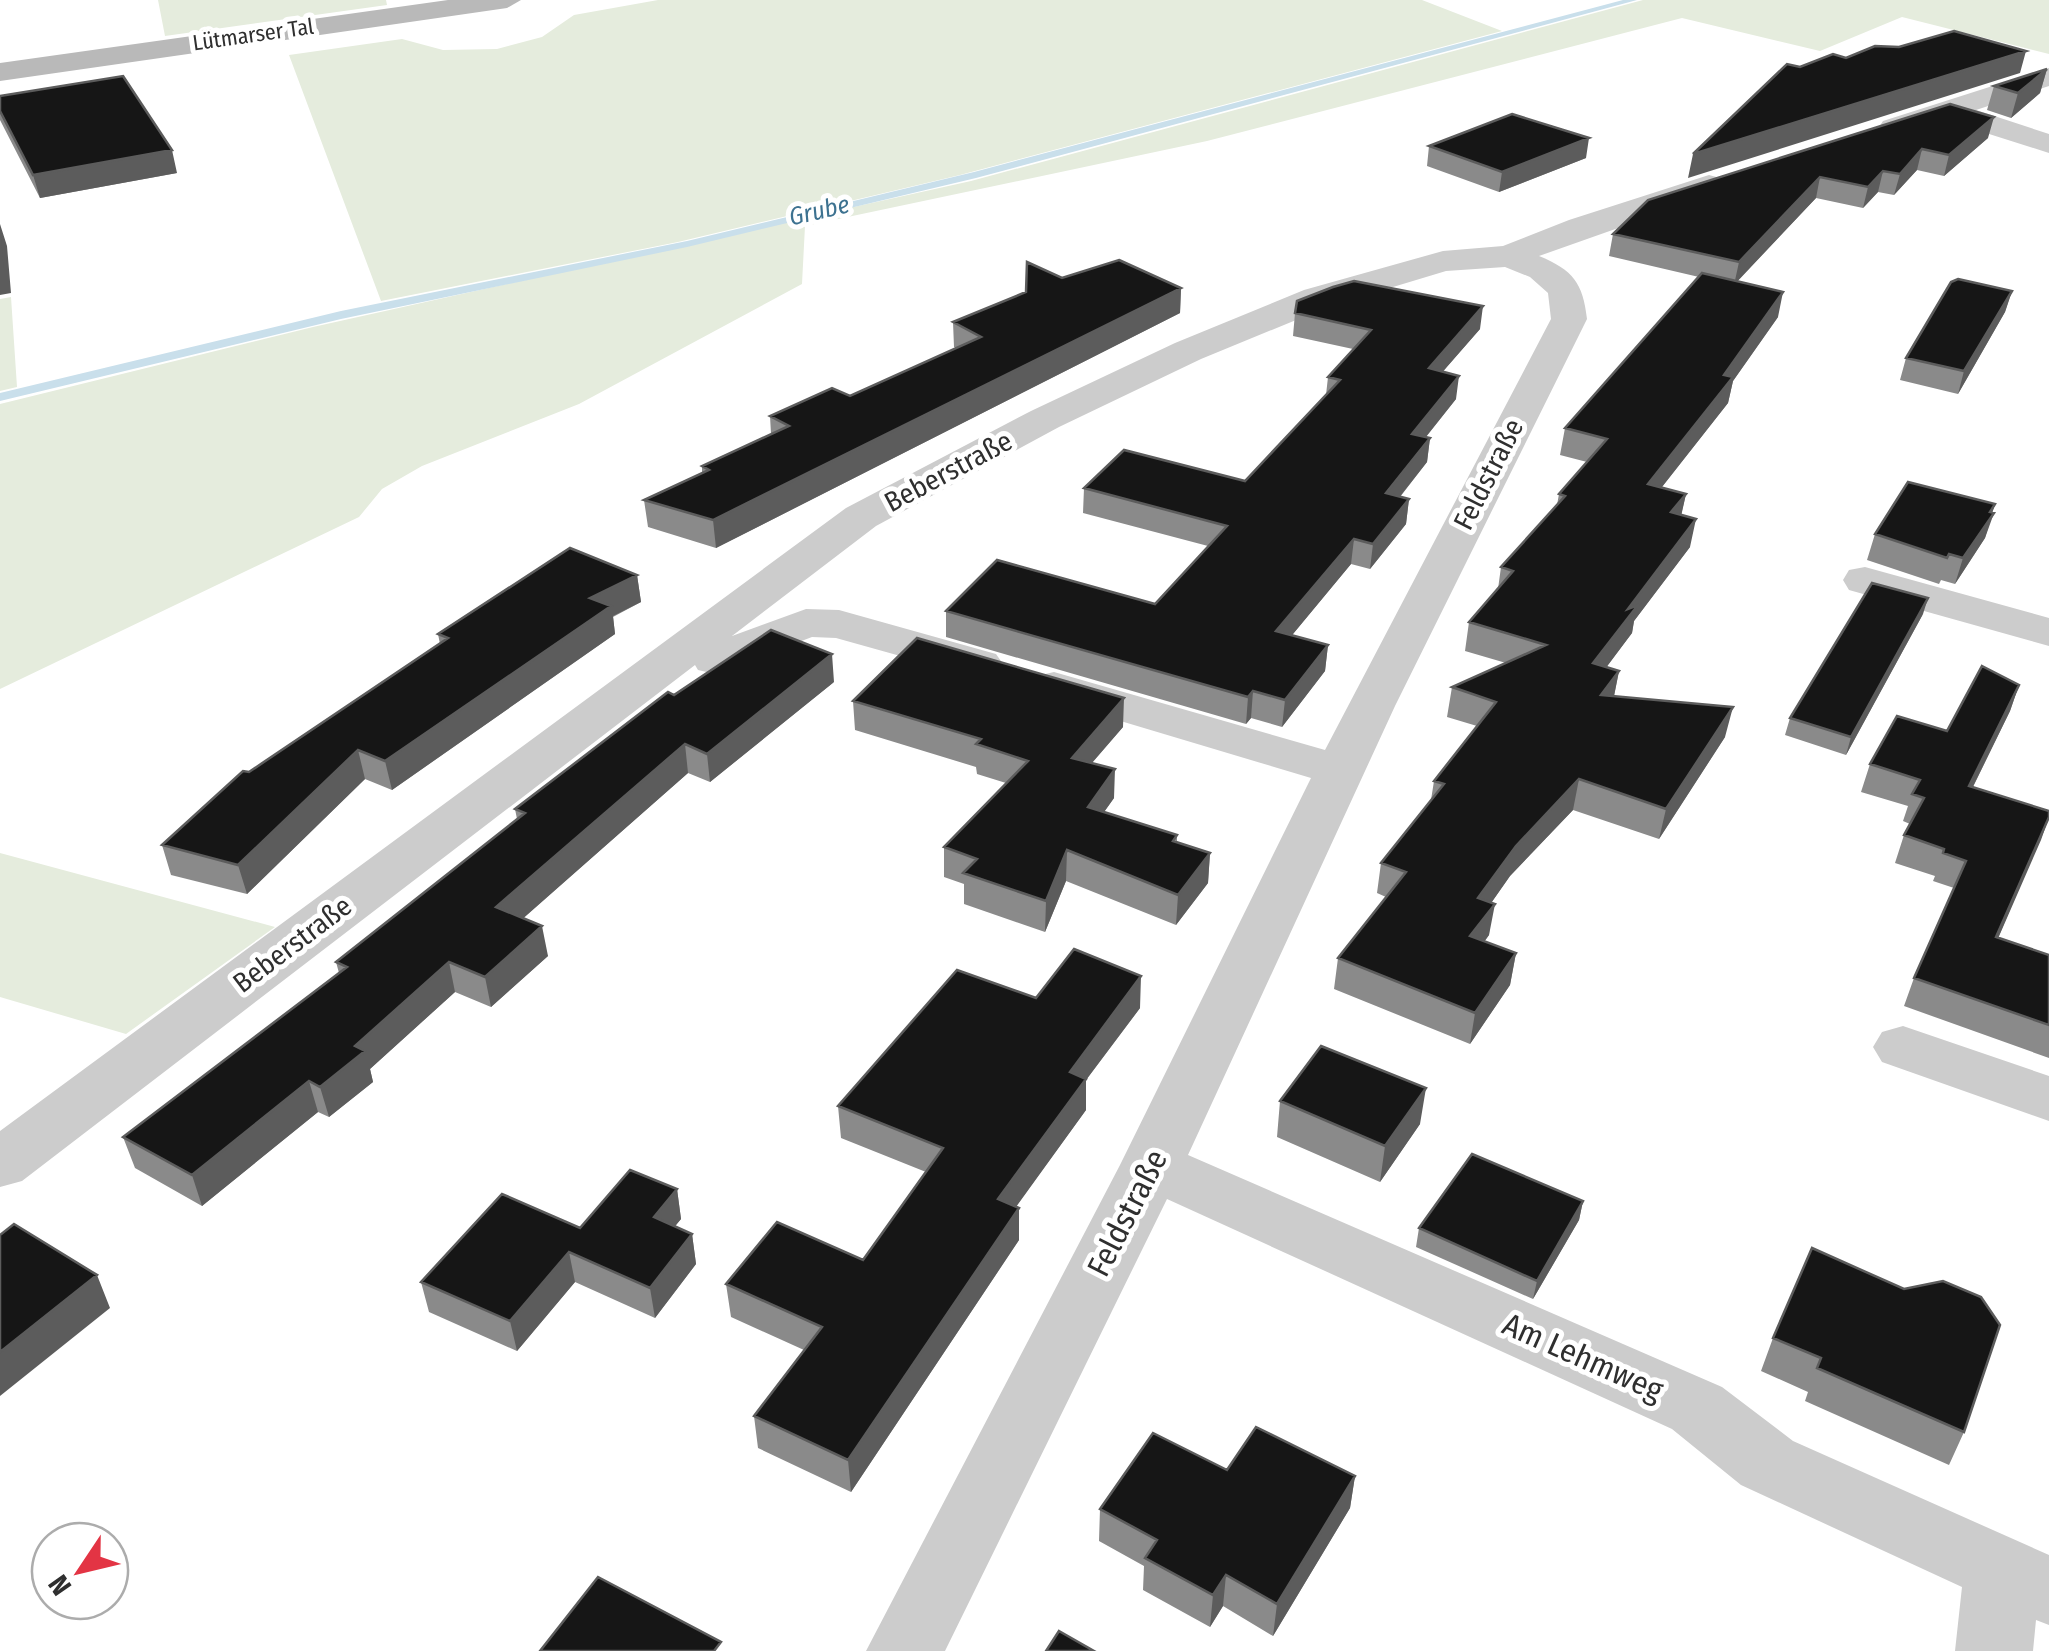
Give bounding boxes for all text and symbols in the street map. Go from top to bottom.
street label: Lütmarser Tal [191,13,315,56]
water label: Grube [786,189,852,232]
street label: Feldstraße [1447,413,1530,535]
street label: Beberstraße [879,424,1018,519]
street label: Beberstraße [227,889,358,1000]
street label: Feldstraße [1079,1143,1175,1283]
street label: Am Lehmweg [1497,1305,1669,1409]
north arrow [30,1521,130,1621]
text: N [42,1569,78,1601]

